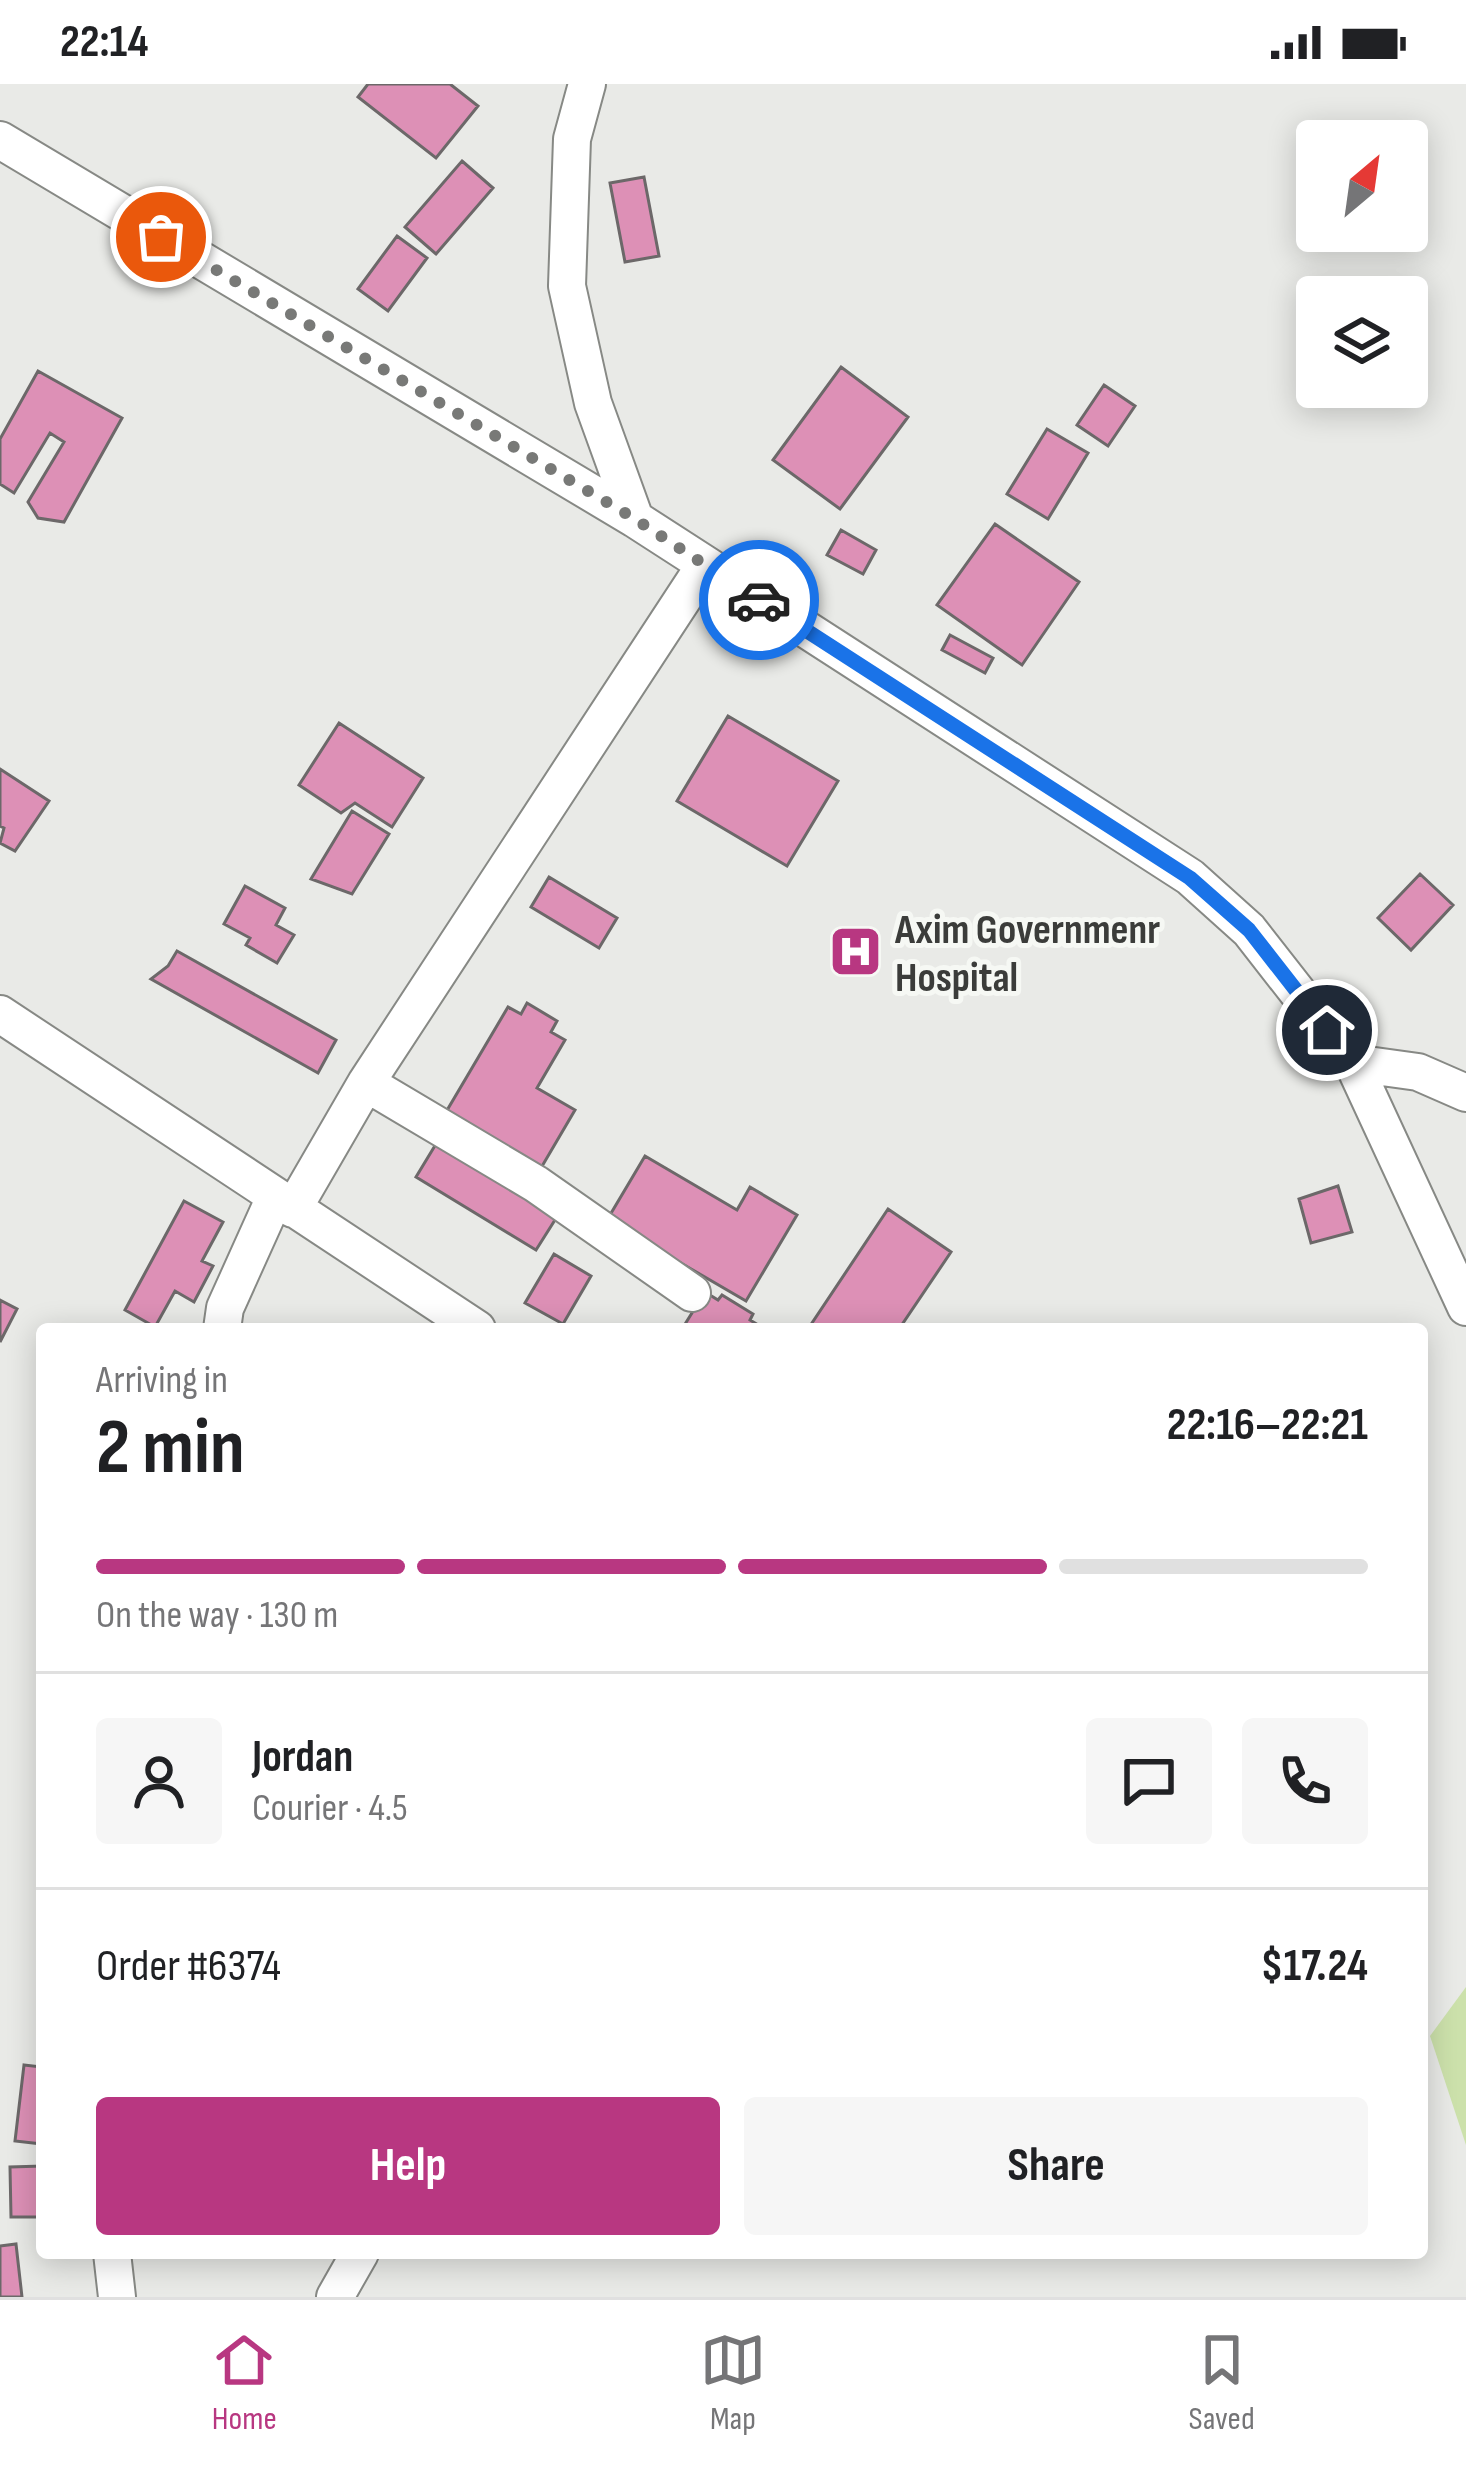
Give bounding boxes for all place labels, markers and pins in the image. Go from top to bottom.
pin [110,186,212,288]
place label: Axim Governmenr Hospital [894,905,1160,1004]
hospital icon: Axim Governmenr Hospital [828,924,884,980]
pin [1276,979,1378,1081]

